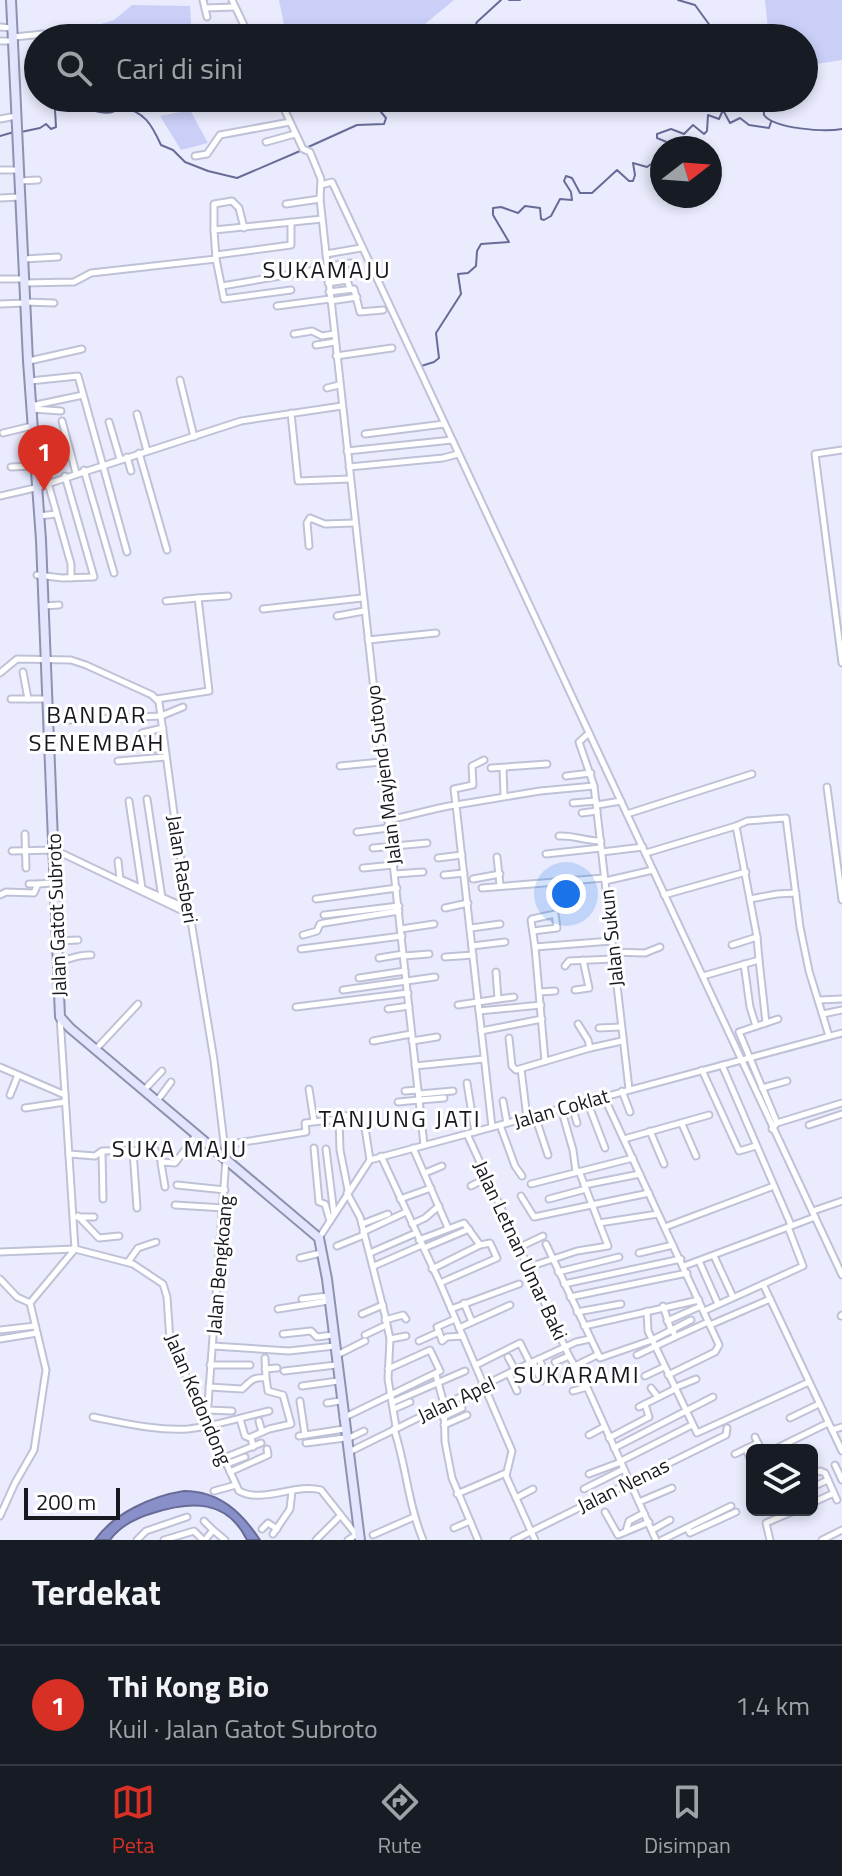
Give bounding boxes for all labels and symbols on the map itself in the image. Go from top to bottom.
north arrow [650,136,722,208]
district label: SUKAMAJU [262,251,392,287]
pin: 1 [18,425,70,491]
street label: Jalan Mayjend Sutoyo [357,683,409,867]
district label: BANDAR SENEMBAH [29,696,165,760]
street label: Jalan Rasberi [159,813,207,925]
street label: Jalan Gatot Subroto [38,833,74,997]
your location [546,874,586,914]
street label: Jalan Sukun [590,888,632,988]
street label: Jalan Coklat [510,1080,612,1136]
district label: TANJUNG JATI [318,1100,482,1136]
district label: SUKA MAJU [112,1130,248,1166]
street label: Jalan Letnan Umar Baki [466,1155,576,1345]
street label: Jalan Bengkoang [197,1194,241,1336]
street label: Jalan Kedondong [157,1328,241,1470]
district label: SUKARAMI [513,1356,641,1392]
street label: Jalan Apel [412,1367,500,1431]
street label: Jalan Nenas [572,1449,674,1521]
scale bar [24,1484,120,1520]

